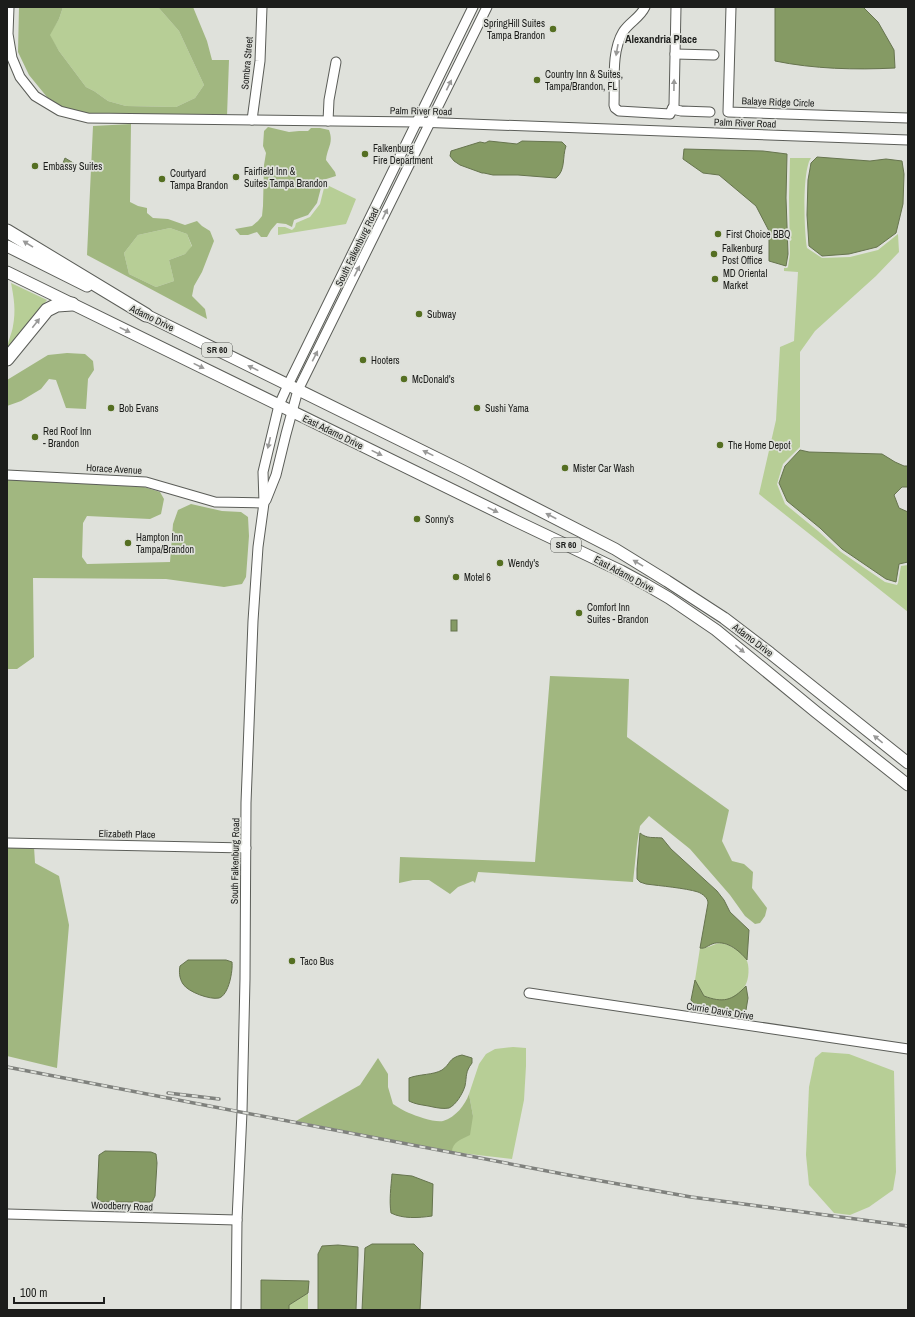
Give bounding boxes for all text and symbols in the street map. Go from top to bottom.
place label: SpringHill Suites Tampa Brandon [483,17,545,42]
marker: SpringHill Suites Tampa Brandon [548,24,558,34]
district label: Alexandria Place [625,32,697,46]
street label: Sombra Street [238,35,256,90]
one-way arrow [614,44,620,56]
place label: Country Inn & Suites, Tampa/Brandon, FL [545,68,623,93]
marker: Country Inn & Suites, Tampa/Brandon, FL [532,75,542,85]
one-way arrow [671,79,678,91]
one-way arrow [445,80,452,91]
street label: Balaye Ridge Circle [741,94,815,110]
street label: Palm River Road [390,104,452,118]
street label: Palm River Road [714,115,776,131]
place label: Falkenburg Fire Department [373,142,433,167]
marker: Falkenburg Fire Department [360,149,370,159]
place label: Embassy Suites [43,160,102,173]
marker: Embassy Suites [30,161,40,171]
place label: Fairfield Inn & Suites Tampa Brandon [244,165,327,190]
place label: Courtyard Tampa Brandon [170,167,228,192]
marker: Fairfield Inn & Suites Tampa Brandon [231,172,241,182]
marker: Courtyard Tampa Brandon [157,174,167,184]
street label: South Falkenburg Road [332,205,382,289]
one-way arrow [382,209,388,220]
place label: First Choice BBQ [726,228,790,241]
marker: First Choice BBQ [713,229,723,239]
one-way arrow [23,240,33,248]
place label: Falkenburg Post Office [722,242,763,267]
marker: Falkenburg Post Office [709,249,719,259]
one-way arrow [354,265,360,277]
place label: MD Oriental Market [723,267,767,292]
marker: MD Oriental Market [710,274,720,284]
street label: Adamo Drive [127,301,177,335]
place label: Subway [427,308,457,321]
marker: Subway [414,309,424,319]
one-way arrow [31,318,40,329]
one-way arrow [120,327,131,333]
road number: SR 60 [202,343,232,357]
one-way arrow [312,350,318,361]
place label: Hooters [371,354,400,367]
marker: Hooters [358,355,368,365]
one-way arrow [193,363,205,369]
one-way arrow [247,364,259,371]
place label: McDonald's [412,373,455,386]
marker: McDonald's [399,374,409,384]
place label: Bob Evans [119,402,159,415]
place label: Sushi Yama [485,402,529,415]
marker: Bob Evans [106,403,116,413]
marker: Sushi Yama [472,403,482,413]
street label: East Adamo Drive [300,412,366,453]
place label: Red Roof Inn - Brandon [43,425,91,450]
marker: Red Roof Inn - Brandon [30,432,40,442]
one-way arrow [266,437,272,449]
place label: The Home Depot [728,439,791,452]
marker: The Home Depot [715,440,725,450]
one-way arrow [371,450,382,456]
one-way arrow [422,450,434,457]
street label: Horace Avenue [86,461,143,477]
place label: Mister Car Wash [573,462,634,475]
marker: Mister Car Wash [560,463,570,473]
one-way arrow [488,507,499,513]
place label: Sonny's [425,513,454,526]
one-way arrow [545,513,557,519]
marker: Sonny's [412,514,422,524]
place label: Hampton Inn Tampa/Brandon [136,531,194,556]
marker: Hampton Inn Tampa/Brandon [123,538,133,548]
road number: SR 60 [551,538,581,552]
street label: East Adamo Drive [592,553,657,595]
place label: Wendy's [508,557,539,570]
marker: Wendy's [495,558,505,568]
one-way arrow [632,559,643,566]
place label: Motel 6 [464,571,491,584]
marker: Motel 6 [451,572,461,582]
place label: Comfort Inn Suites - Brandon [587,601,649,626]
marker: Comfort Inn Suites - Brandon [574,608,584,618]
street label: Adamo Drive [729,620,776,660]
one-way arrow [735,645,746,653]
one-way arrow [872,734,883,743]
street label: South Falkenburg Road [228,818,242,904]
street label: Elizabeth Place [98,827,156,841]
place label: Taco Bus [300,955,334,968]
marker: Taco Bus [287,956,297,966]
street label: Currie Davis Drive [685,999,755,1023]
street label: Woodberry Road [91,1198,153,1214]
scale bar [14,1279,104,1305]
text: 100 m [20,1285,47,1301]

